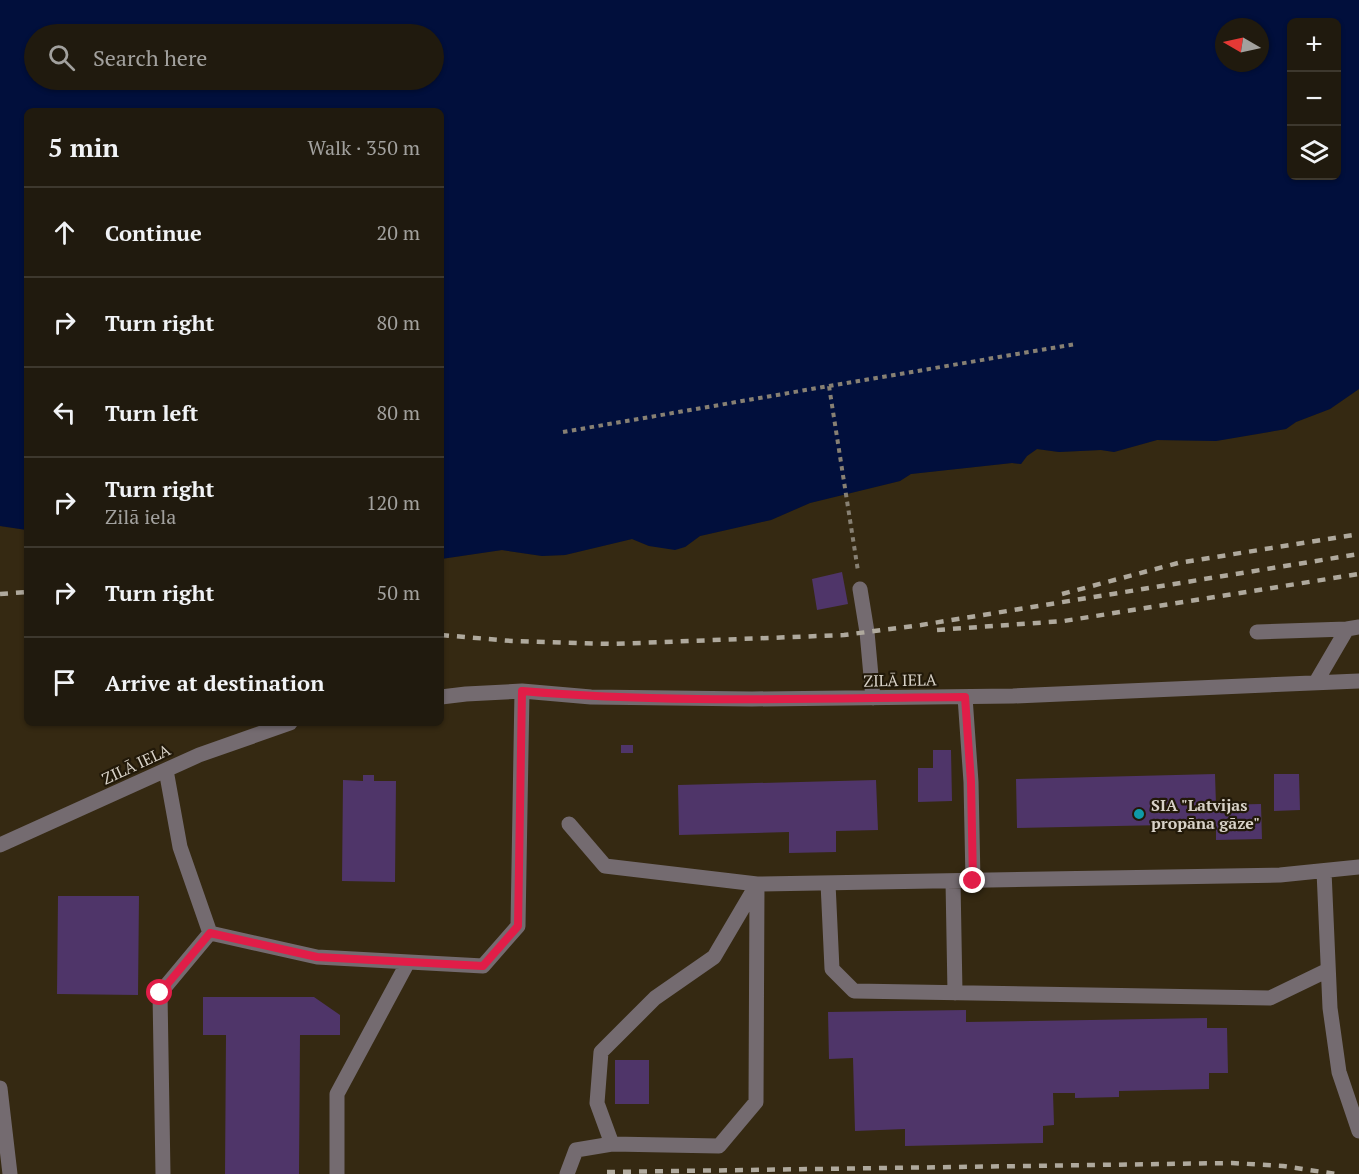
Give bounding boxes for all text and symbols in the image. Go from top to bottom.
north arrow [1215,18,1269,72]
map controls [1287,18,1341,180]
button: + [1287,18,1341,72]
search box [24,24,444,90]
icon: search [45,41,78,74]
text: Search here [93,43,207,72]
button: − [1287,72,1341,126]
button: layers [1287,126,1341,180]
text: 5 min [48,130,119,164]
text: Walk · 350 m [308,134,420,161]
icon: ahead [48,216,81,249]
text: Continue [105,218,202,247]
text: 20 m [377,219,420,246]
icon: right [48,306,81,339]
text: Turn right [105,308,214,337]
text: 80 m [377,309,420,336]
icon: left [48,396,81,429]
text: Turn left [105,398,198,427]
text: 80 m [377,399,420,426]
text: Turn right [105,474,214,503]
icon: right [48,486,81,519]
text: 120 m [366,489,420,516]
text: Zilā iela [105,503,176,530]
icon: right [48,576,81,609]
text: Turn right [105,578,214,607]
text: 50 m [377,579,420,606]
icon: arrive [48,666,81,699]
text: Arrive at destination [105,668,324,697]
street label: ZILĀ IELA [863,668,937,692]
street label: ZILĀ IELA [98,739,174,789]
place label: SIA "Latvijas propāna gāze" [1151,794,1260,834]
marker: SIA "Latvijas propāna gāze" [1132,807,1146,821]
route end [959,867,985,893]
route start [146,979,172,1005]

